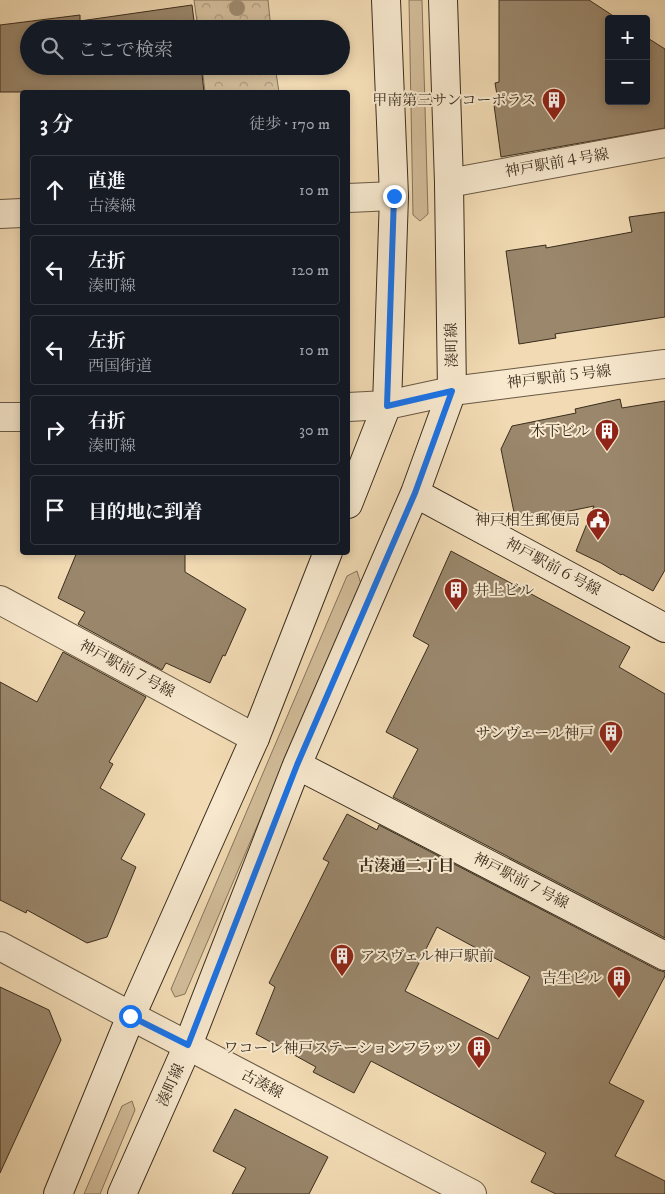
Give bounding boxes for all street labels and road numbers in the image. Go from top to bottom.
street label: 神戸駅前４号線 [504,145,610,181]
street label: 湊町線 [442,322,462,368]
street label: 神戸駅前５号線 [506,361,612,393]
street label: 神戸駅前６号線 [502,534,604,600]
street label: 神戸駅前７号線 [76,636,178,702]
street label: 神戸駅前７号線 [470,849,572,913]
street label: 湊町線 [153,1061,189,1109]
street label: 古湊線 [238,1065,286,1103]

